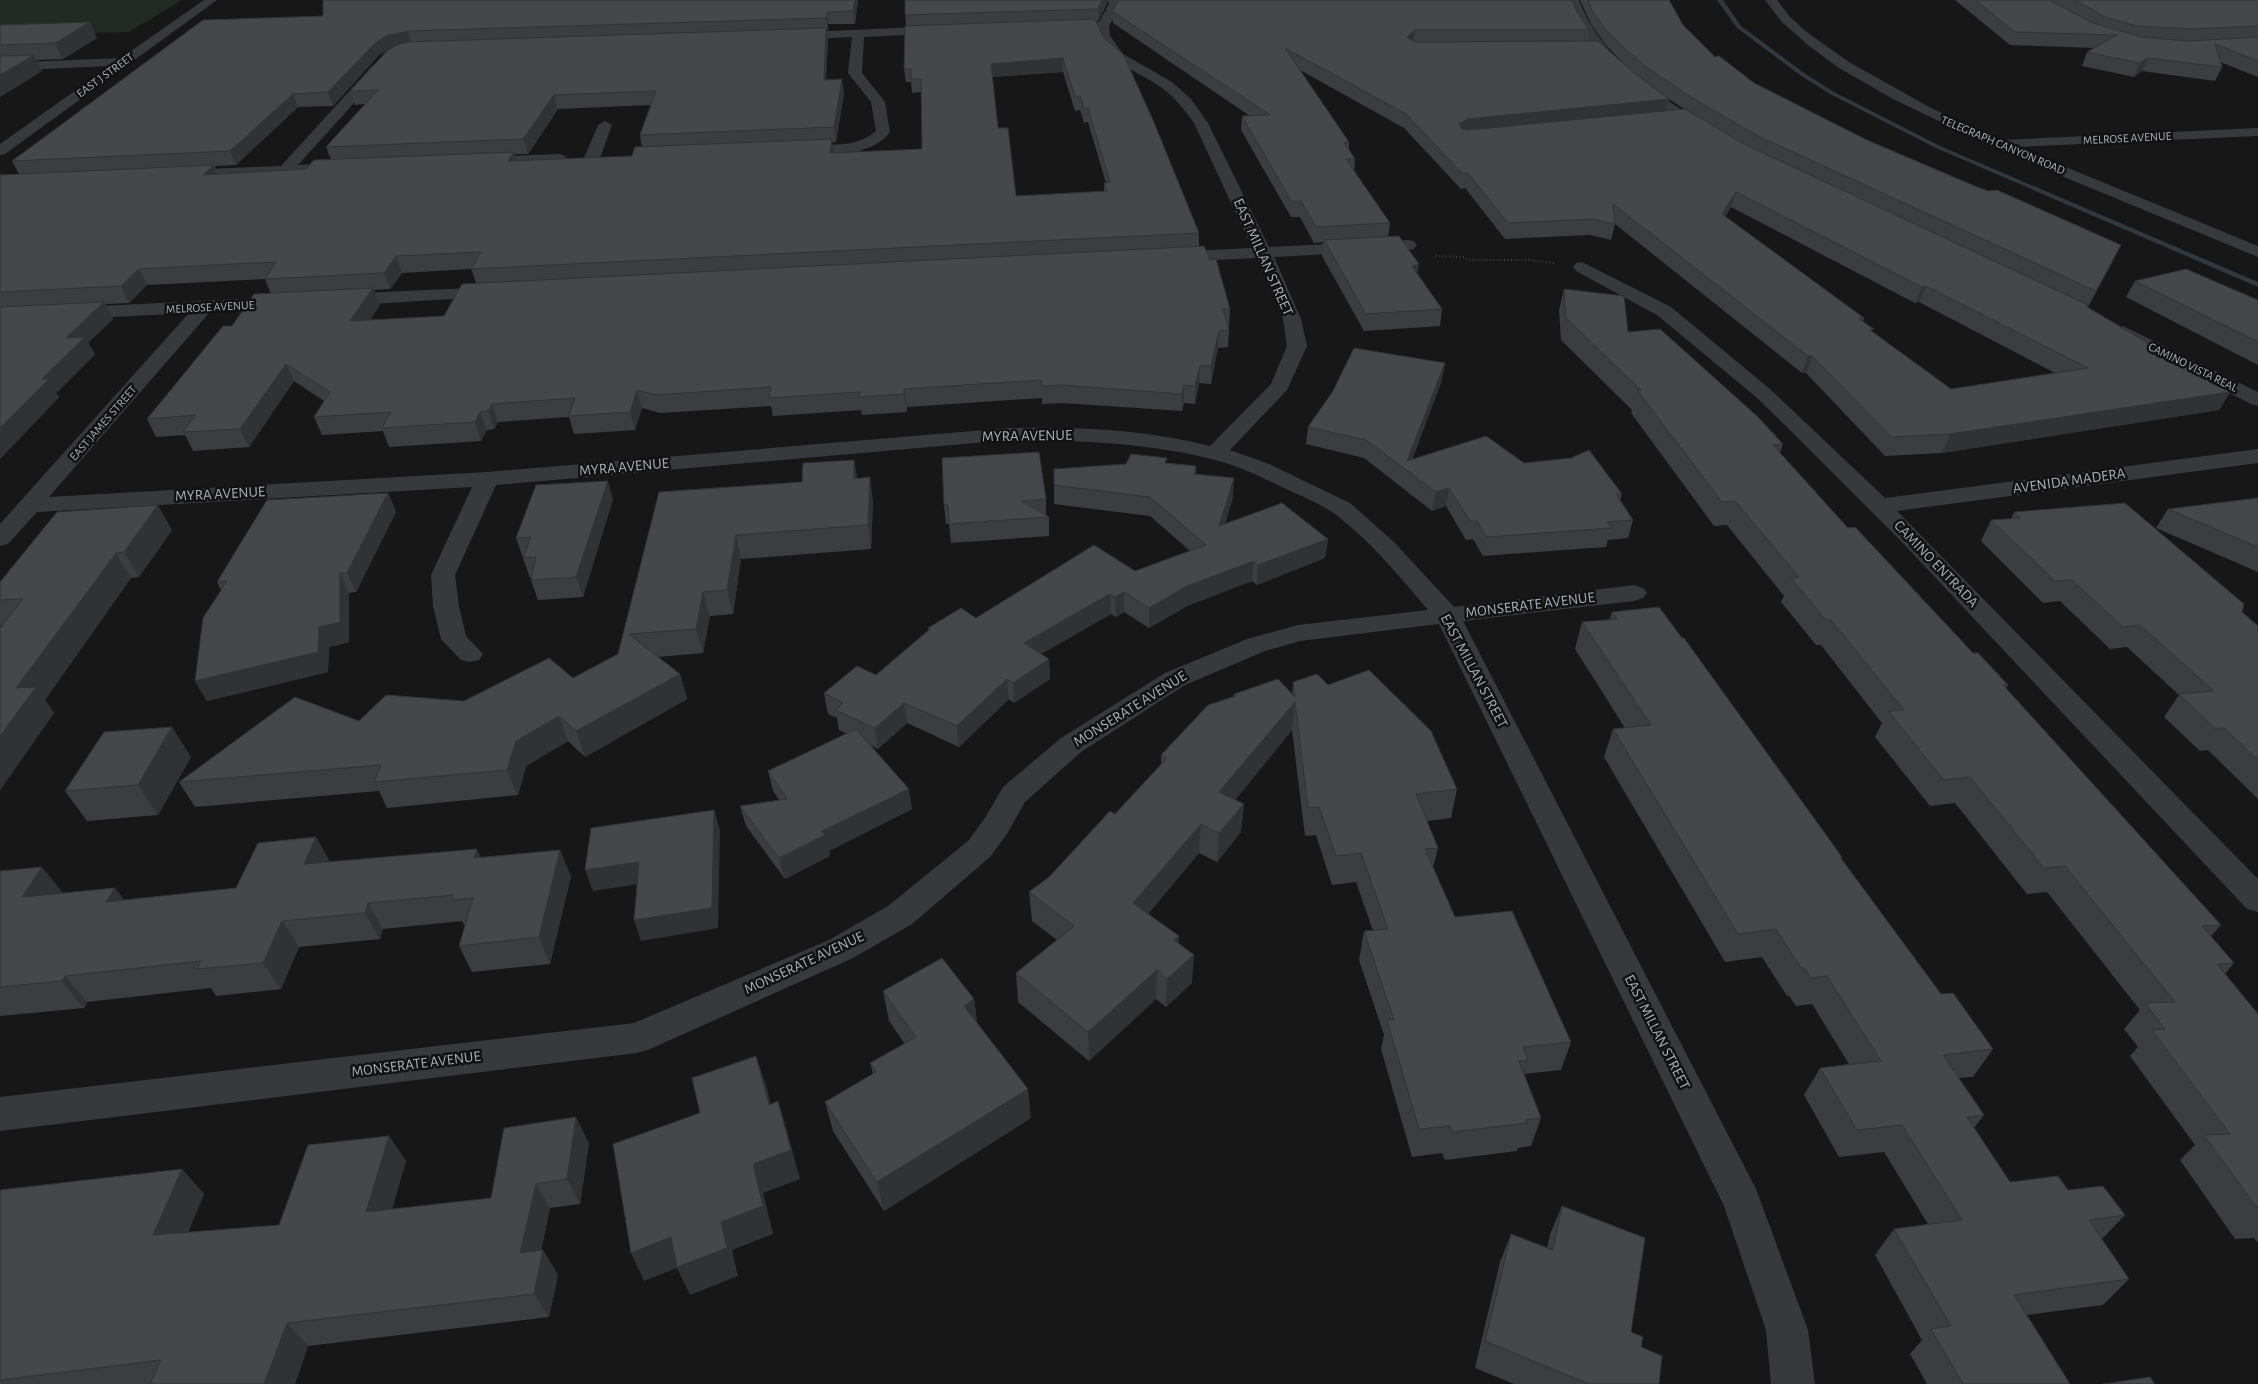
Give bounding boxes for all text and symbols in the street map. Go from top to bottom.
street label: EAST J STREET [74,50,136,100]
street label: TELEGRAPH CANYON ROAD [1939,113,2067,177]
street label: MELROSE AVENUE [2082,130,2172,146]
street label: EAST MILLAN STREET [1230,196,1296,318]
street label: MELROSE AVENUE [165,299,255,315]
street label: CAMINO VISTA REAL [2147,340,2239,394]
street label: EAST JAMES STREET [67,383,139,463]
street label: MYRA AVENUE [982,428,1072,444]
street label: MYRA AVENUE [578,456,670,478]
street label: AVENIDA MADERA [2012,466,2126,496]
street label: MYRA AVENUE [175,484,265,504]
street label: CAMINO ENTRADA [1891,518,1981,610]
street label: MONSERATE AVENUE [1465,590,1595,620]
street label: EAST MILLAN STREET [1438,612,1511,731]
street label: MONSERATE AVENUE [1071,668,1189,750]
street label: MONSERATE AVENUE [742,929,866,997]
street label: EAST MILLAN STREET [1622,972,1693,1092]
street label: MONSERATE AVENUE [351,1049,481,1079]

